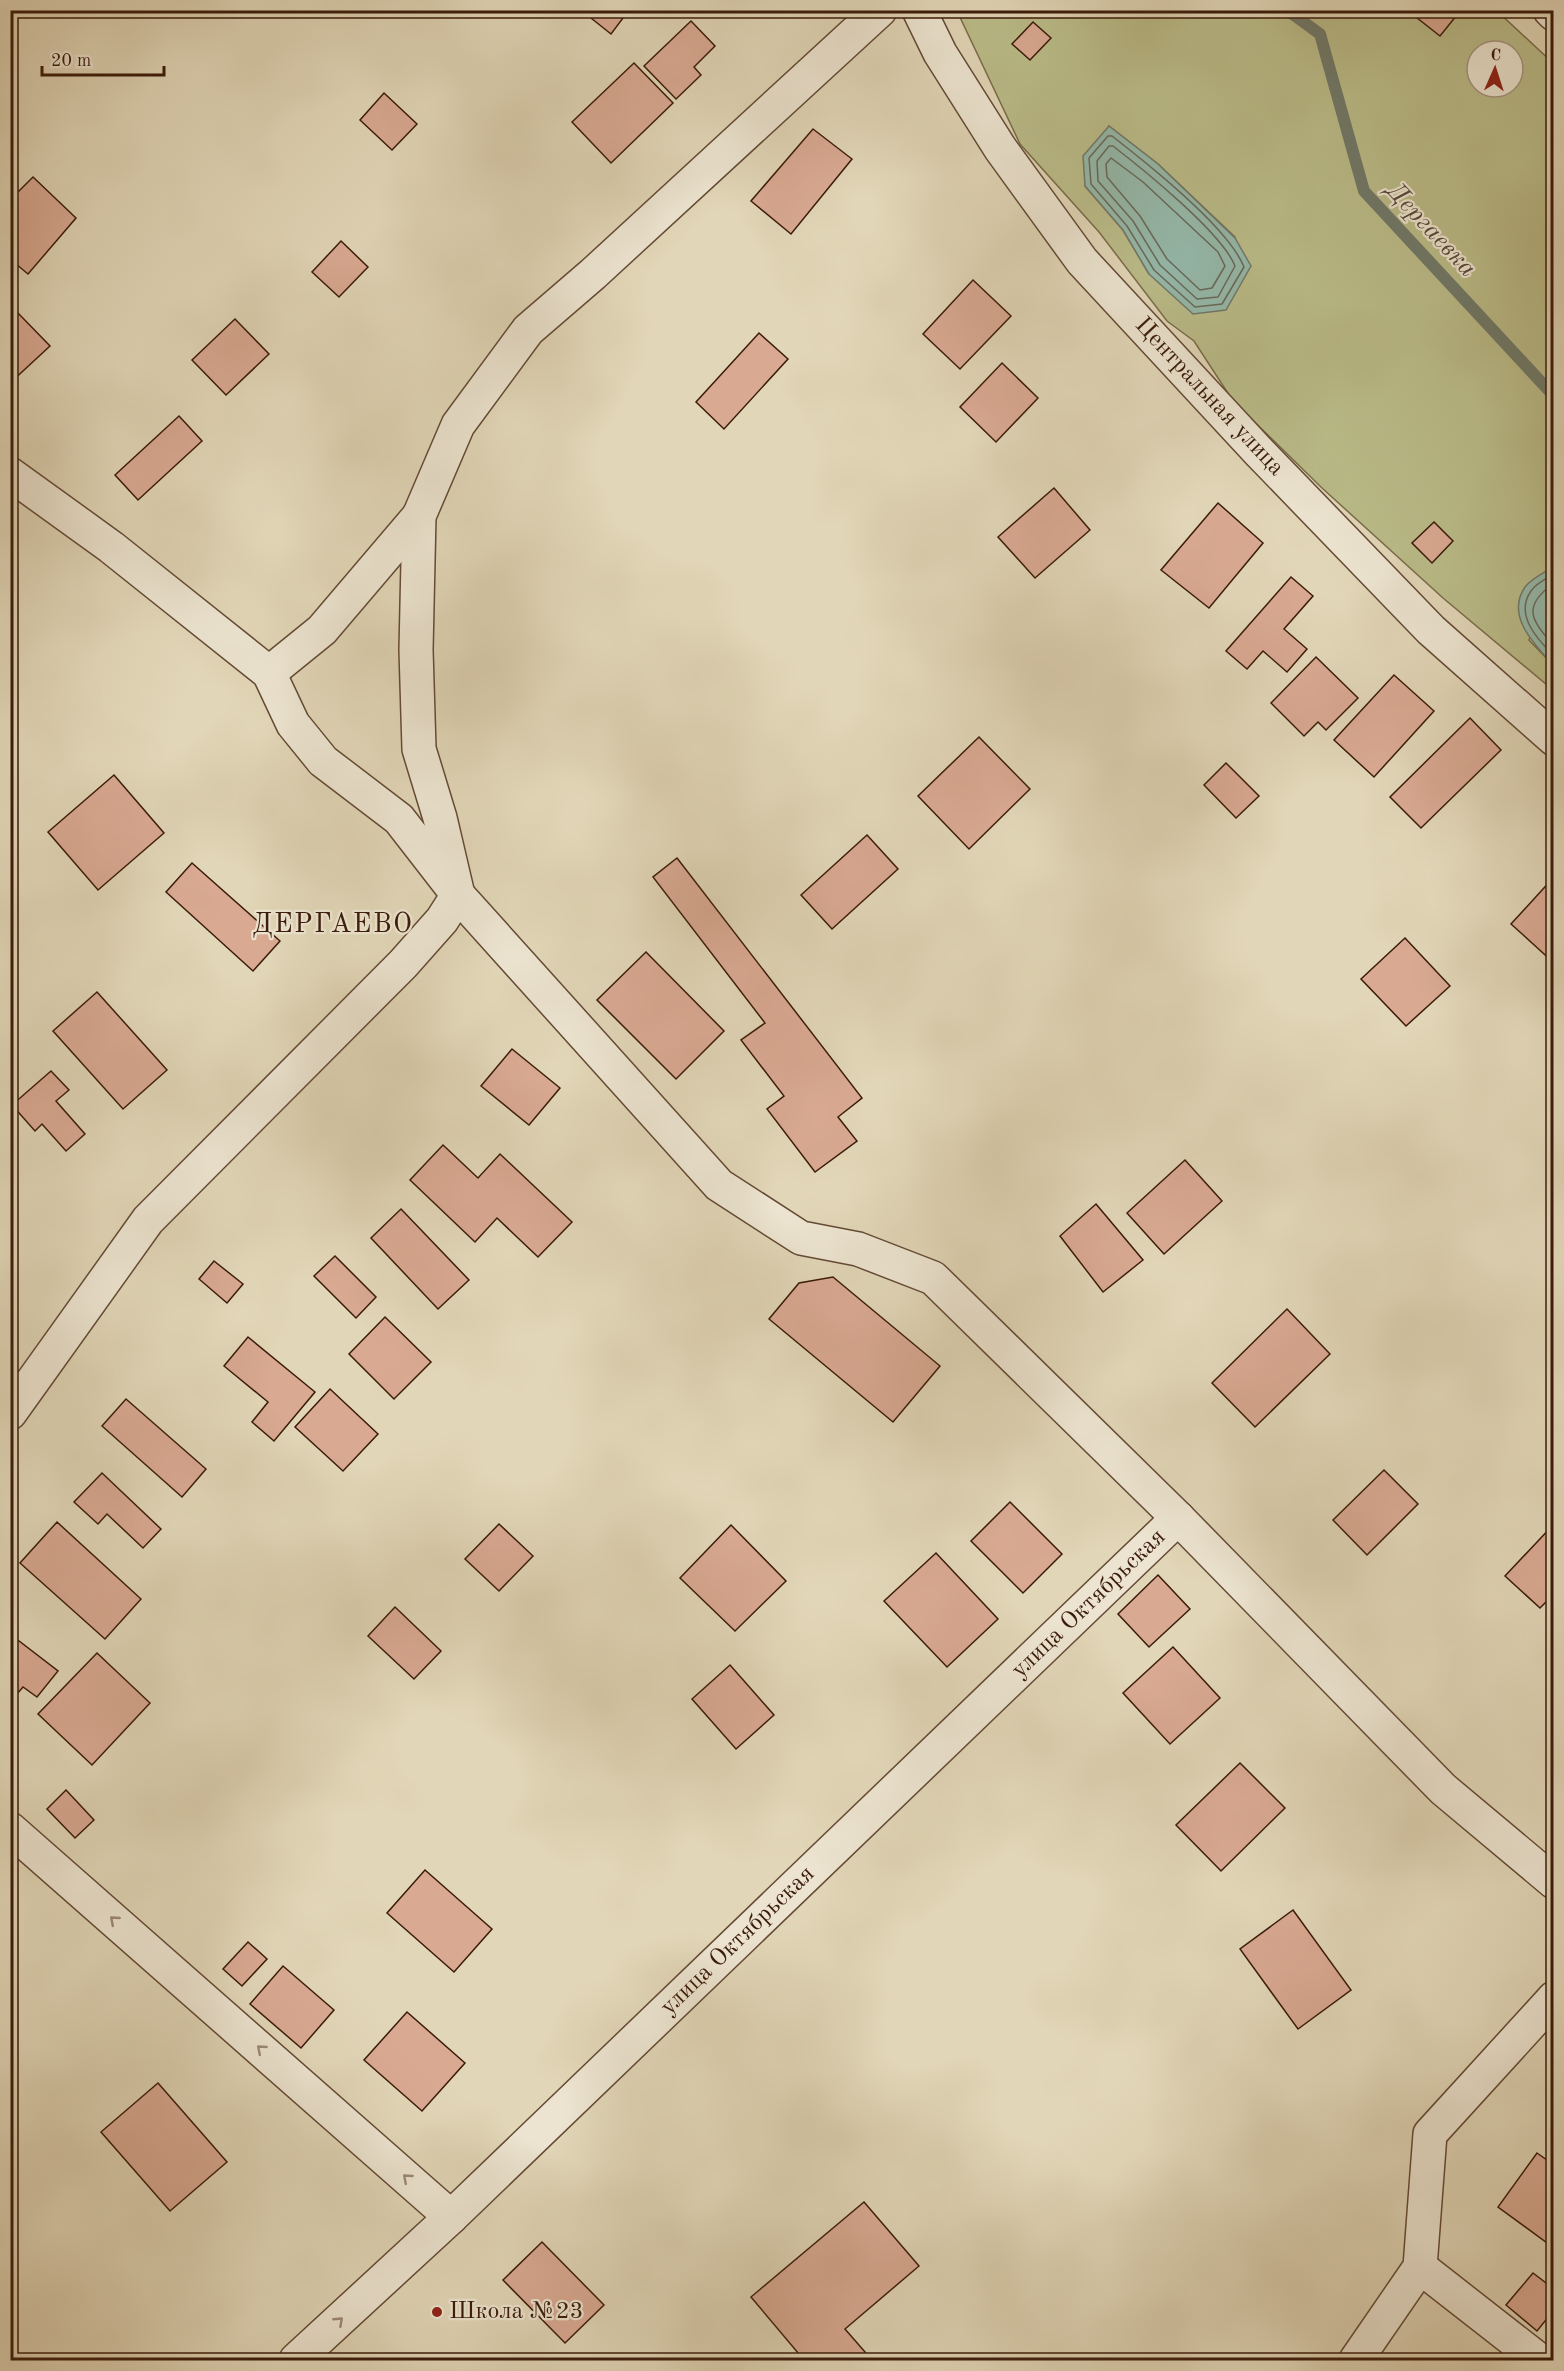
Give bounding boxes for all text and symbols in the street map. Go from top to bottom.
scale bar [42,39,164,77]
north arrow [1465,39,1525,99]
text: С [1490,48,1501,64]
text: 20 m [51,52,91,70]
water label: Дергаевка [1379,176,1481,282]
street label: Центральная улица [1130,313,1288,481]
district label: ДЕРГАЕВО [252,911,414,938]
street label: улица Октябрьская [1008,1525,1170,1683]
street label: улица Октябрьская [657,1862,819,2020]
one-way arrow [110,1916,121,1927]
one-way arrow [257,2045,268,2056]
one-way arrow [403,2174,414,2185]
place label: Школа №23 [449,2300,584,2324]
marker: Школа №23 [430,2305,444,2319]
one-way arrow [332,2317,342,2328]

